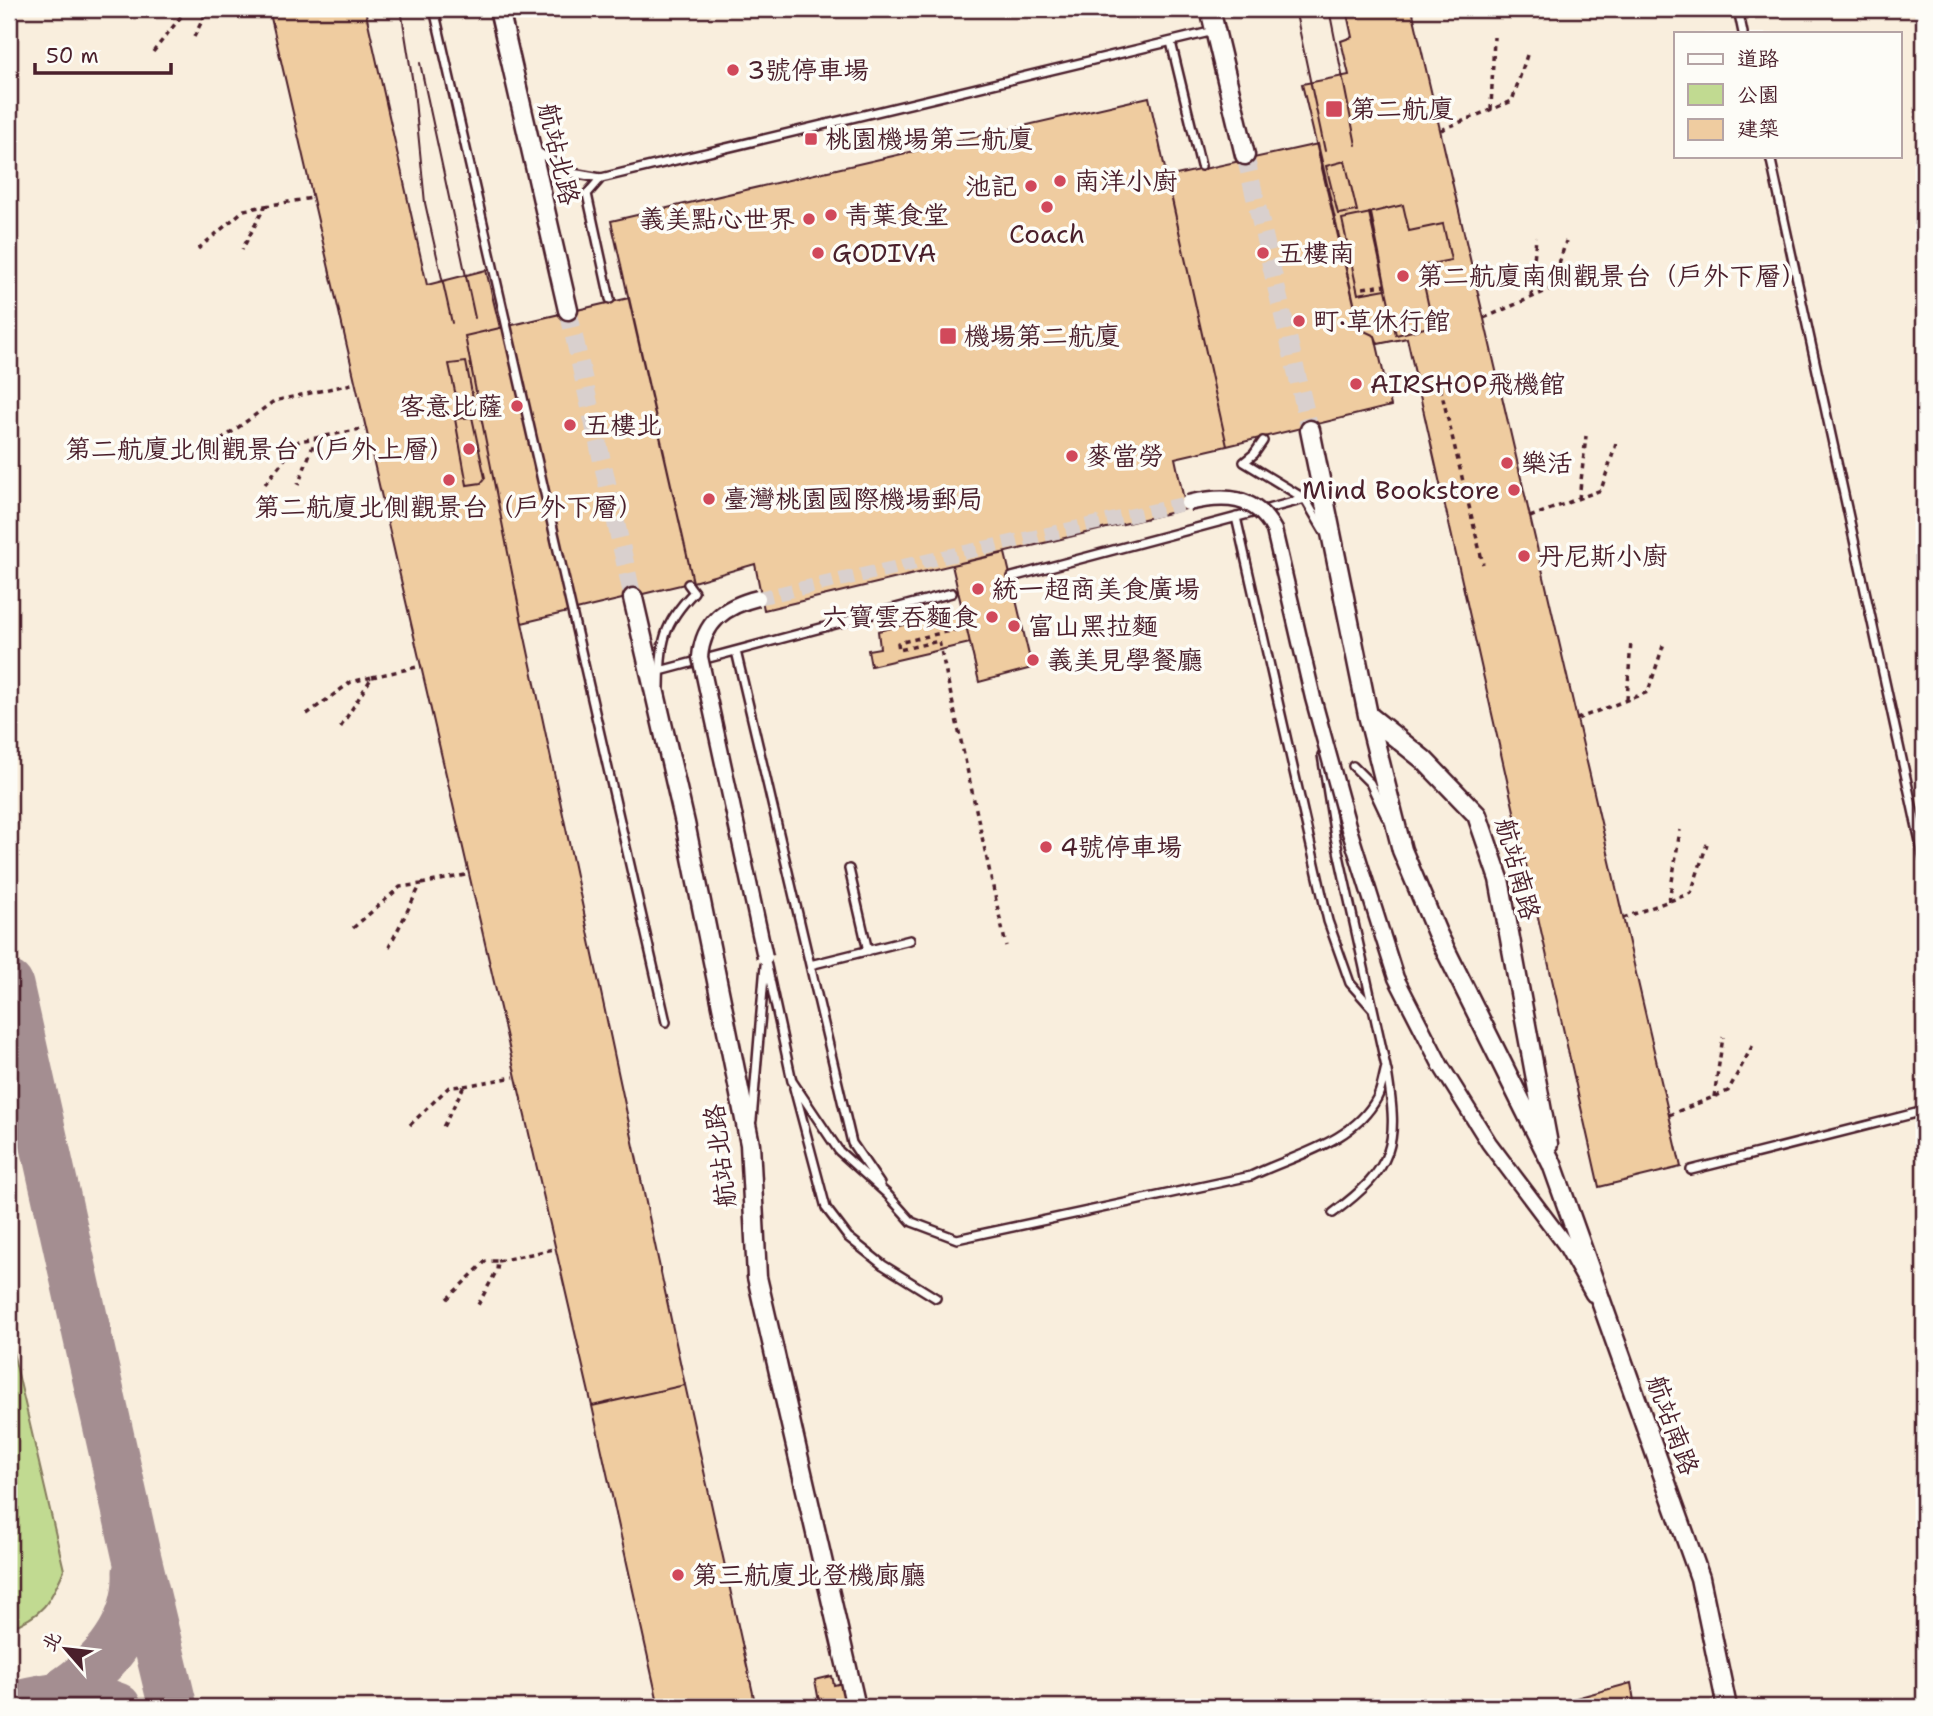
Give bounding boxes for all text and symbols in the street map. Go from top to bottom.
scale bar [35,32,172,76]
legend [1674,32,1902,158]
text: 50 m [46,42,99,70]
text: 道路 [1737,45,1779,73]
place label: 3號停車場 [747,52,869,87]
marker: 3號停車場 [725,62,741,78]
text: 公園 [1737,81,1779,109]
place label: 第二航廈 [1350,91,1454,126]
street label: 航站北路 [531,99,588,208]
marker: 第二航廈 [1324,99,1344,119]
text: 建築 [1737,115,1779,143]
place label: 桃園機場第二航廈 [825,121,1033,156]
marker: 桃園機場第二航廈 [803,131,819,147]
place label: 南洋小廚 [1074,163,1178,198]
place label: 池記 [965,168,1017,203]
marker: 南洋小廚 [1052,173,1068,189]
marker: 池記 [1023,178,1039,194]
place label: 青葉食堂 [845,197,949,232]
marker: Coach [1039,199,1055,215]
place label: 義美點心世界 [639,201,795,236]
marker: 青葉食堂 [823,207,839,223]
marker: 義美點心世界 [801,211,817,227]
place label: Coach [1009,216,1085,251]
place label: GODIVA [832,235,936,270]
place label: 五樓南 [1277,235,1355,270]
marker: GODIVA [810,245,826,261]
marker: 五樓南 [1255,245,1271,261]
place label: 第二航廈南側觀景台（戶外下層） [1417,258,1807,293]
marker: 第二航廈南側觀景台（戶外下層） [1395,268,1411,284]
place label: 町·草休行館 [1313,303,1450,338]
marker: 町·草休行館 [1291,313,1307,329]
place label: 機場第二航廈 [964,318,1120,353]
marker: 機場第二航廈 [938,326,958,346]
place label: AIRSHOP飛機館 [1370,366,1565,401]
marker: AIRSHOP飛機館 [1348,376,1364,392]
place label: 客意比薩 [399,388,503,423]
marker: 客意比薩 [509,398,525,414]
place label: 五樓北 [584,407,662,442]
marker: 五樓北 [562,417,578,433]
place label: 第二航廈北側觀景台（戶外上層） [65,431,455,466]
place label: 麥當勞 [1086,438,1164,473]
marker: 第二航廈北側觀景台（戶外上層） [461,441,477,457]
place label: 樂活 [1521,445,1573,480]
marker: 麥當勞 [1064,448,1080,464]
marker: 樂活 [1499,455,1515,471]
marker: 第二航廈北側觀景台（戶外下層） [441,472,457,488]
place label: Mind Bookstore [1302,472,1500,507]
place label: 臺灣桃園國際機場郵局 [723,481,983,516]
marker: Mind Bookstore [1506,482,1522,498]
place label: 第二航廈北側觀景台（戶外下層） [254,489,644,524]
marker: 臺灣桃園國際機場郵局 [701,491,717,507]
place label: 丹尼斯小廚 [1538,538,1668,573]
marker: 丹尼斯小廚 [1516,548,1532,564]
place label: 統一超商美食廣場 [992,571,1200,606]
marker: 統一超商美食廣場 [970,581,986,597]
place label: 六寶雲吞麵食 [822,599,978,634]
place label: 富山黑拉麵 [1028,608,1158,643]
marker: 六寶雲吞麵食 [984,609,1000,625]
marker: 富山黑拉麵 [1006,618,1022,634]
place label: 義美見學餐廳 [1047,642,1203,677]
marker: 義美見學餐廳 [1025,652,1041,668]
street label: 航站南路 [1488,814,1549,924]
place label: 4號停車場 [1060,829,1182,864]
marker: 4號停車場 [1038,839,1054,855]
street label: 航站北路 [696,1102,743,1210]
street label: 航站南路 [1639,1370,1708,1480]
place label: 第三航廈北登機廊廳 [692,1557,926,1592]
marker: 第三航廈北登機廊廳 [670,1567,686,1583]
north arrow [32,1614,102,1684]
text: 北 [36,1627,67,1656]

